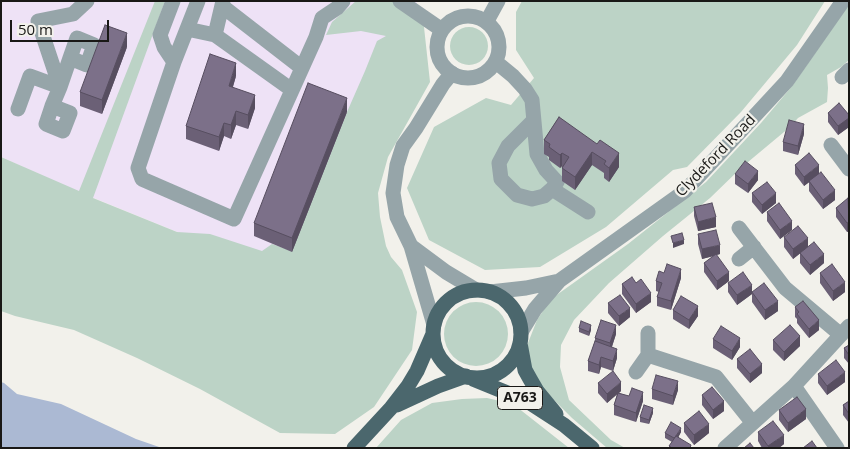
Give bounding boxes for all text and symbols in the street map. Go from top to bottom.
scale bar [12,10,111,42]
text: 50 m [18,19,53,39]
street label: Clydeford Road [672,111,760,201]
road number: A763 [498,386,542,409]

